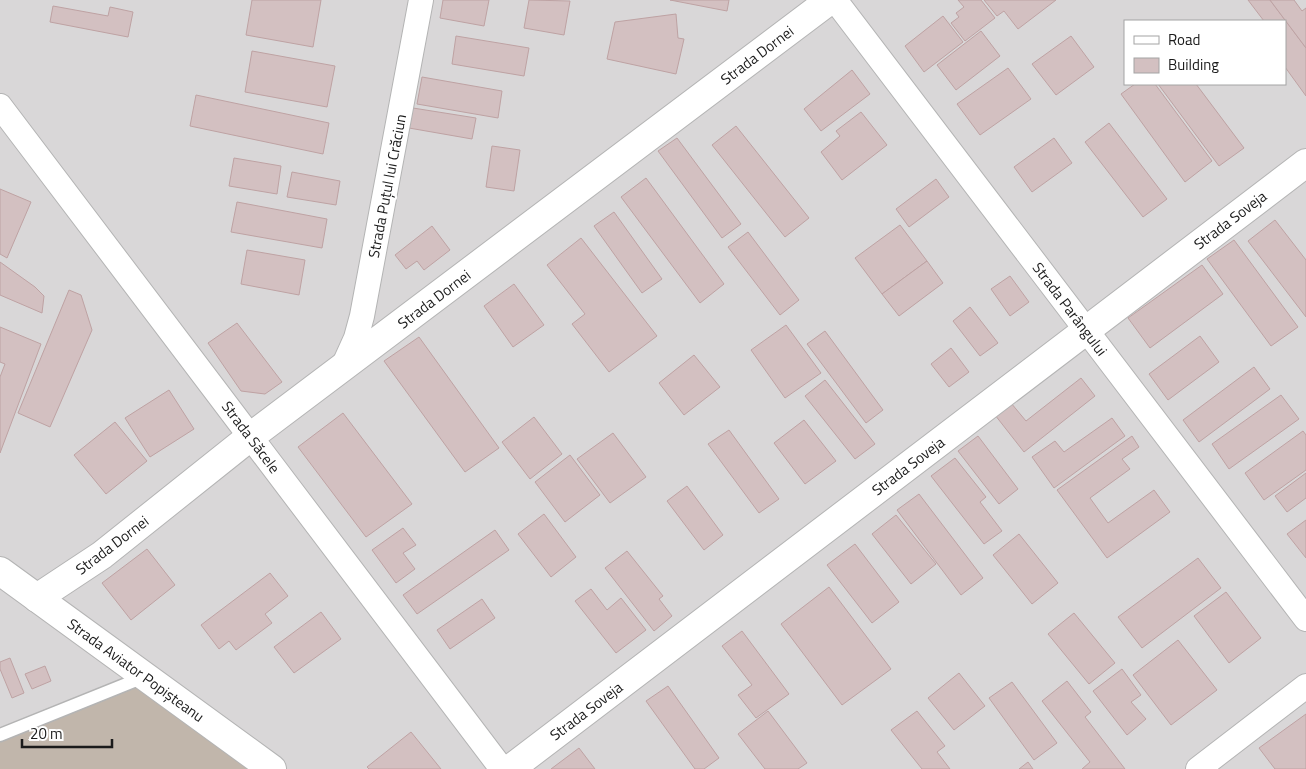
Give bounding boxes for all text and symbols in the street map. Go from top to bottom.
street label: Strada Dornei [716,20,798,90]
legend [1124,20,1286,85]
text: Road [1168,28,1200,51]
text: Building [1168,53,1219,76]
street label: Strada Puțul lui Crăciun [362,112,412,260]
street label: Strada Soveja [1189,185,1272,255]
street label: Strada Parângului [1027,257,1113,361]
street label: Strada Dornei [393,264,475,334]
street label: Strada Săcele [216,396,286,478]
street label: Strada Soveja [867,431,950,501]
street label: Strada Dornei [71,510,153,580]
street label: Strada Aviator Popișteanu [63,612,209,728]
street label: Strada Soveja [545,676,628,746]
scale bar [22,716,112,748]
text: 20 m [30,722,63,745]

